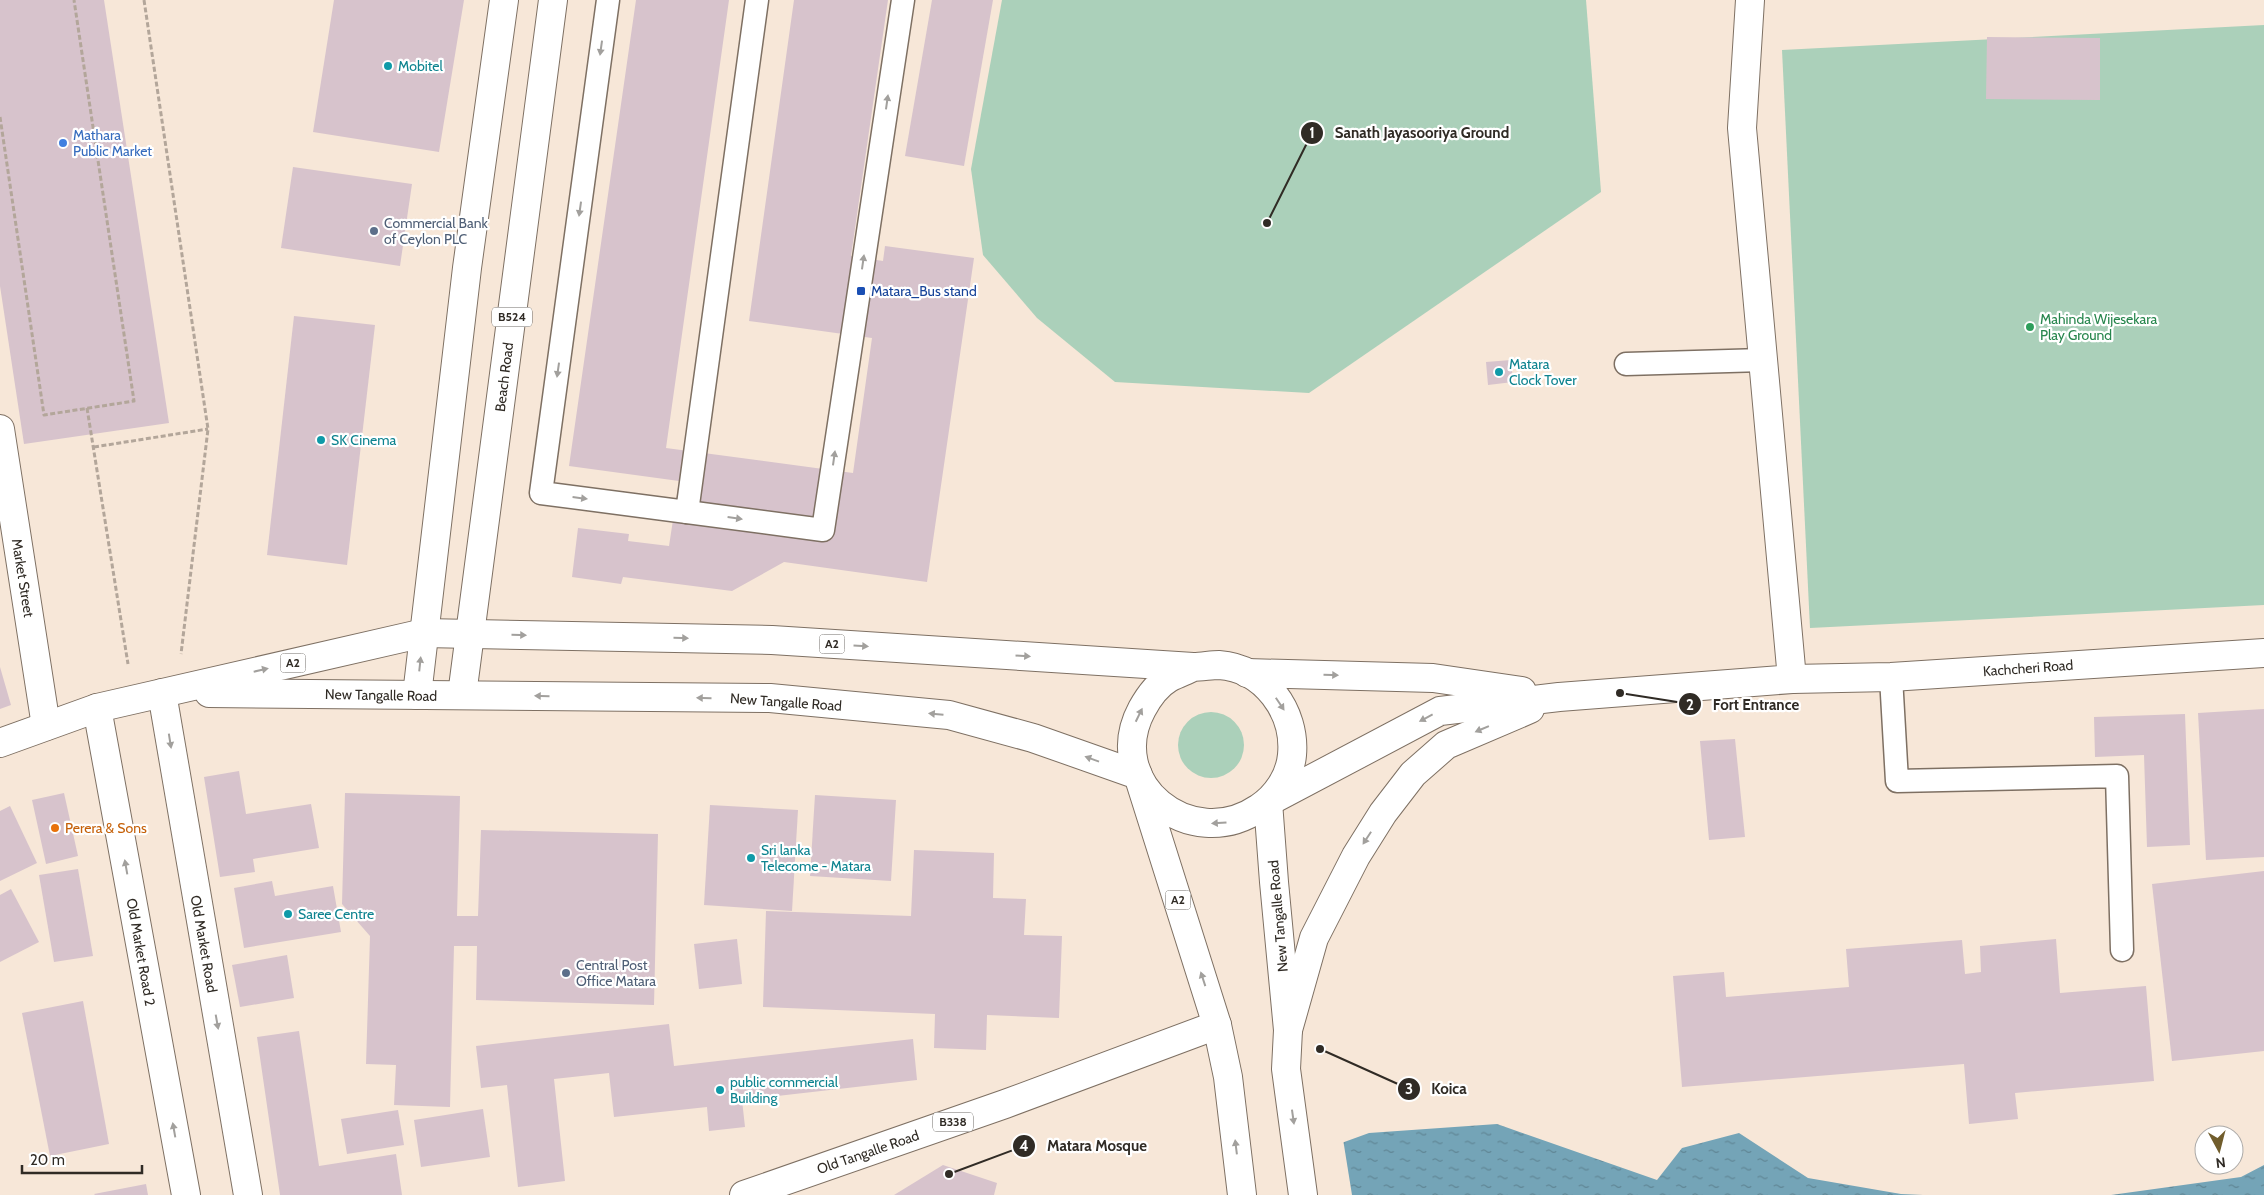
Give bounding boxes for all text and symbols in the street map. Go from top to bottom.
one-way arrow [597,41,605,57]
place label: Mobitel [398,57,443,75]
marker: Mobitel [382,60,394,72]
one-way arrow [884,93,892,109]
callout: Sanath Jayasooriya Ground [1300,118,1519,148]
text: 1 [1309,124,1315,142]
text: Sanath Jayasooriya Ground [1335,124,1509,142]
place label: Mathara Public Market [73,126,152,160]
marker: Mathara Public Market [57,137,69,149]
one-way arrow [575,202,583,218]
place label: Commercial Bank of Ceylon PLC [384,214,488,248]
marker: Commercial Bank of Ceylon PLC [368,225,380,237]
one-way arrow [860,254,868,270]
place label: Matara_Bus stand [871,282,977,300]
marker: Matara_Bus stand [855,285,867,297]
road number: B524 [492,308,532,326]
place label: Mahinda Wijesekara Play Ground [2040,310,2158,344]
marker: Mahinda Wijesekara Play Ground [2024,321,2036,333]
street label: Beach Road [491,341,517,413]
place label: Matara Clock Tover [1509,355,1577,389]
one-way arrow [554,363,562,379]
marker: Matara Clock Tover [1493,366,1505,378]
place label: SK Cinema [331,431,397,449]
marker: SK Cinema [315,434,327,446]
one-way arrow [831,449,839,465]
one-way arrow [572,494,588,502]
one-way arrow [728,515,744,523]
street label: Market Street [8,537,38,619]
one-way arrow [511,631,527,639]
one-way arrow [673,634,689,642]
road number: A2 [820,634,844,654]
one-way arrow [853,642,869,650]
one-way arrow [1015,653,1031,661]
road number: A2 [280,654,306,672]
one-way arrow [416,656,424,672]
street label: Kachcheri Road [1982,656,2074,680]
one-way arrow [253,666,268,674]
one-way arrow [1323,671,1339,679]
street label: New Tangalle Road [325,685,437,705]
street label: New Tangalle Road [729,689,843,715]
callout: Fort Entrance [1678,689,1809,719]
one-way arrow [533,692,549,700]
one-way arrow [696,694,712,702]
text: 2 [1686,696,1694,714]
text: Fort Entrance [1713,696,1799,714]
one-way arrow [1275,697,1285,710]
one-way arrow [1135,708,1143,723]
one-way arrow [928,710,944,718]
one-way arrow [1418,714,1433,722]
one-way arrow [1475,726,1489,734]
one-way arrow [166,733,174,749]
one-way arrow [1084,755,1099,763]
place label: Perera & Sons [65,819,147,837]
one-way arrow [1211,819,1227,827]
marker: Perera & Sons [49,822,61,834]
one-way arrow [1363,832,1372,845]
place label: Sri lanka Telecome - Matara [761,841,871,875]
marker: Sri lanka Telecome - Matara [745,852,757,864]
one-way arrow [121,858,129,874]
street label: New Tangalle Road [1264,859,1292,973]
road number: A2 [1166,890,1190,910]
street label: Old Market Road [187,894,221,994]
street label: Old Market Road 2 [123,897,159,1007]
place label: Saree Centre [298,905,374,923]
marker: Saree Centre [282,908,294,920]
place label: Central Post Office Matara [576,956,656,990]
marker: Central Post Office Matara [560,967,572,979]
one-way arrow [1198,971,1206,986]
one-way arrow [214,1014,222,1030]
place label: public commercial Building [730,1073,839,1107]
callout: Koica [1397,1074,1477,1104]
text: 3 [1405,1080,1413,1098]
text: Koica [1431,1080,1467,1098]
marker: public commercial Building [714,1084,726,1096]
one-way arrow [1289,1110,1297,1126]
road number: B338 [933,1112,973,1132]
one-way arrow [170,1122,178,1137]
north arrow [2194,1125,2244,1175]
street label: Old Tangalle Road [815,1126,921,1178]
callout: Matara Mosque [1012,1131,1157,1161]
text: 4 [1019,1137,1029,1155]
text: Matara Mosque [1047,1137,1147,1155]
one-way arrow [1232,1138,1240,1154]
scale bar [22,1142,142,1174]
text: 20 m [30,1151,65,1169]
text: N [2215,1153,2227,1172]

